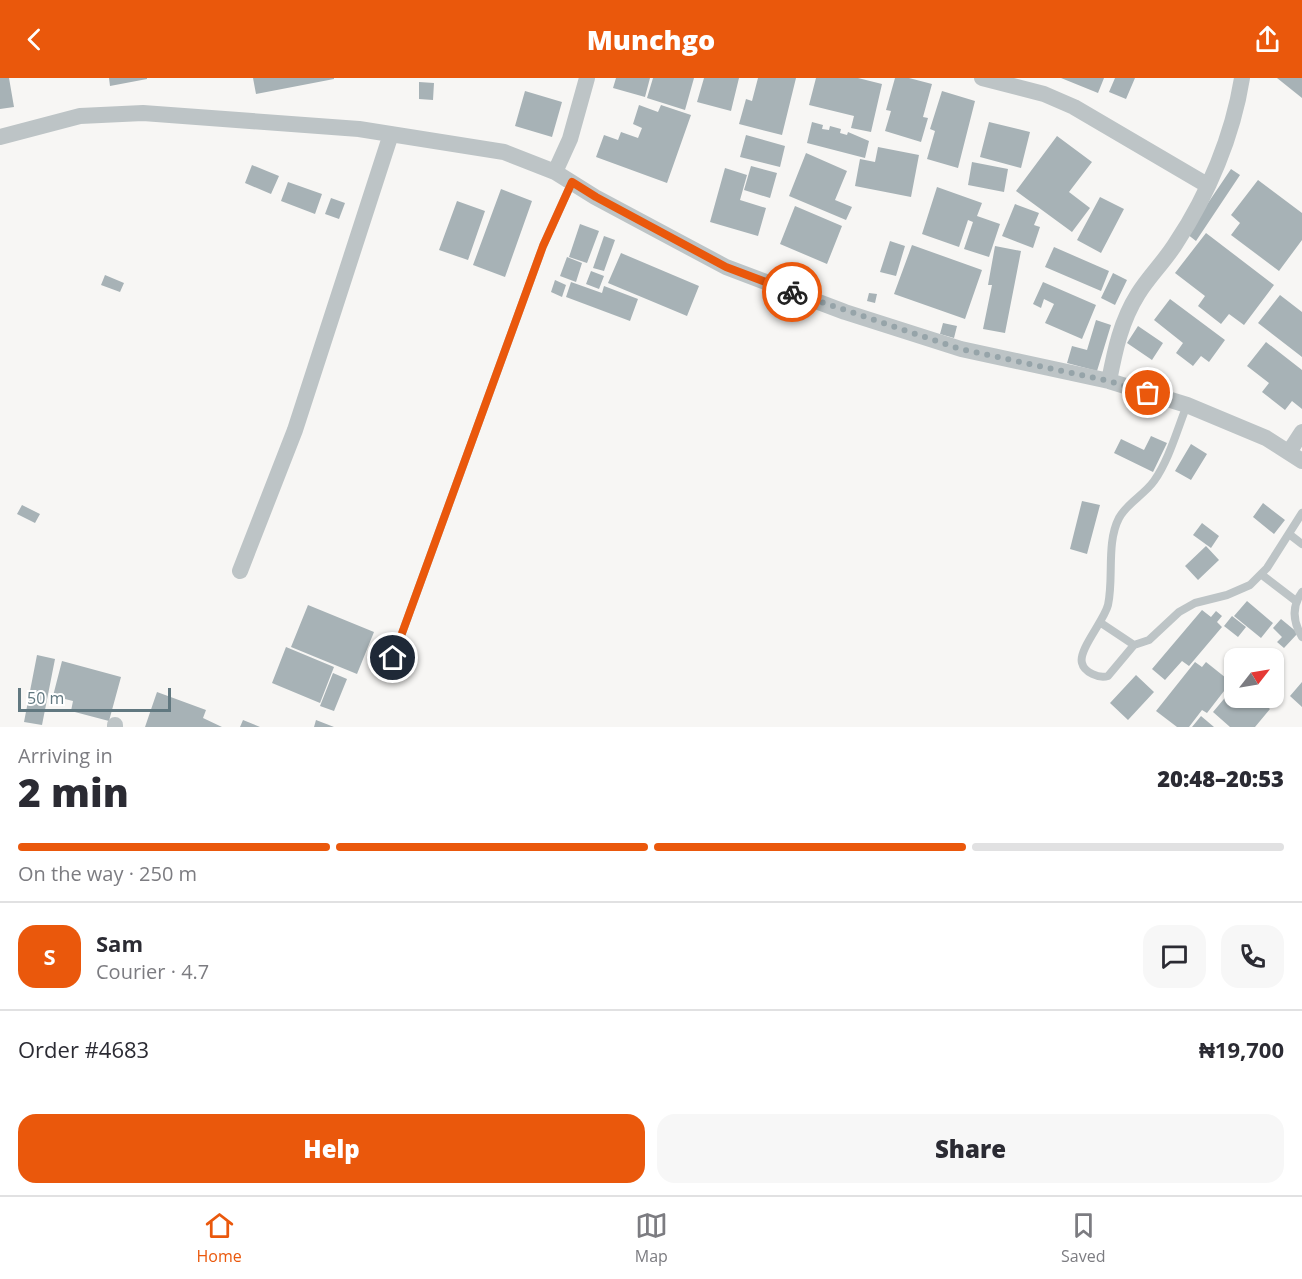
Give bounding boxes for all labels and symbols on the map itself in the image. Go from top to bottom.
courier [762,262,822,322]
pin [1122,367,1173,418]
pin [367,632,418,683]
north arrow [1224,648,1284,708]
scale bar [18,685,171,712]

